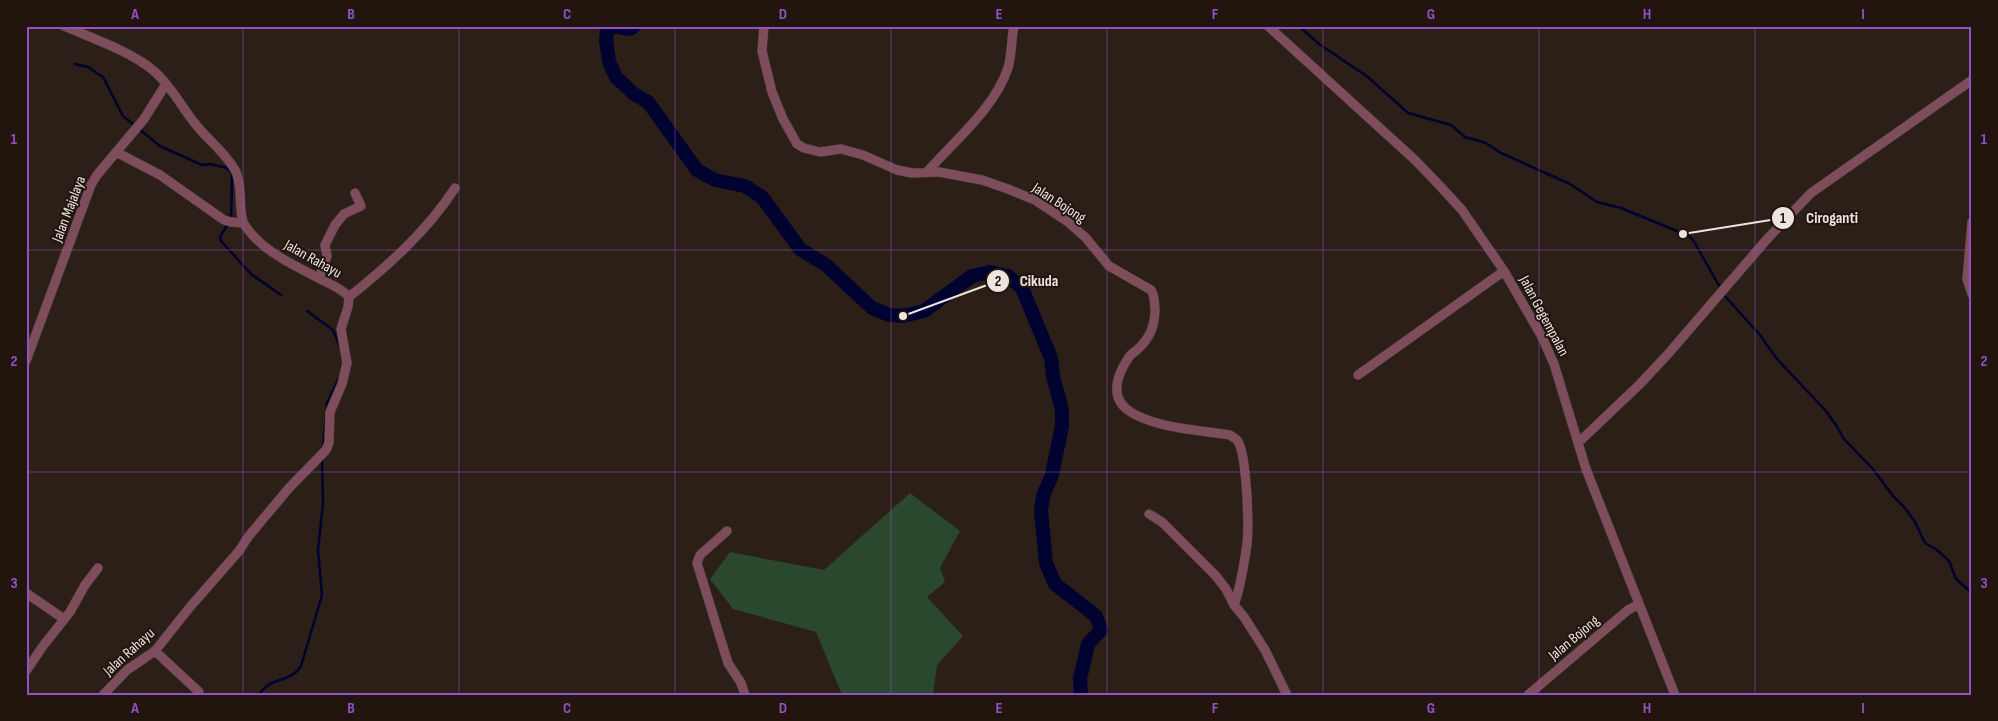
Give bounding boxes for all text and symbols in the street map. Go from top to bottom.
text: A [130,5,139,24]
text: B [347,5,355,24]
text: C [563,5,571,24]
text: D [779,5,787,24]
text: E [996,5,1003,24]
text: F [1212,5,1219,24]
text: G [1427,5,1435,24]
text: H [1643,5,1651,24]
text: I [1861,5,1865,24]
text: 1 [11,130,18,149]
text: 1 [1981,130,1988,149]
street label: Jalan Majalaya [47,173,90,246]
street label: Jalan Bojong [1028,178,1090,227]
callout: Ciroganti [1771,202,1868,233]
text: 1 [1780,209,1786,228]
text: Ciroganti [1806,209,1858,228]
street label: Jalan Rahayu [280,235,345,283]
callout: Cikuda [985,265,1069,296]
text: 2 [995,272,1001,291]
text: Cikuda [1020,272,1058,291]
street label: Jalan Gegempalan [1514,272,1573,359]
text: 2 [10,352,18,371]
text: 2 [1980,352,1988,371]
text: 3 [10,574,18,593]
text: 3 [1980,574,1988,593]
street label: Jalan Bojong [1544,611,1603,665]
street label: Jalan Rahayu [99,624,159,681]
text: A [130,699,139,718]
text: B [347,699,355,718]
text: C [563,699,571,718]
text: D [779,699,787,718]
text: E [996,699,1003,718]
text: F [1212,699,1219,718]
text: G [1427,699,1435,718]
text: H [1643,699,1651,718]
text: I [1861,699,1865,718]

